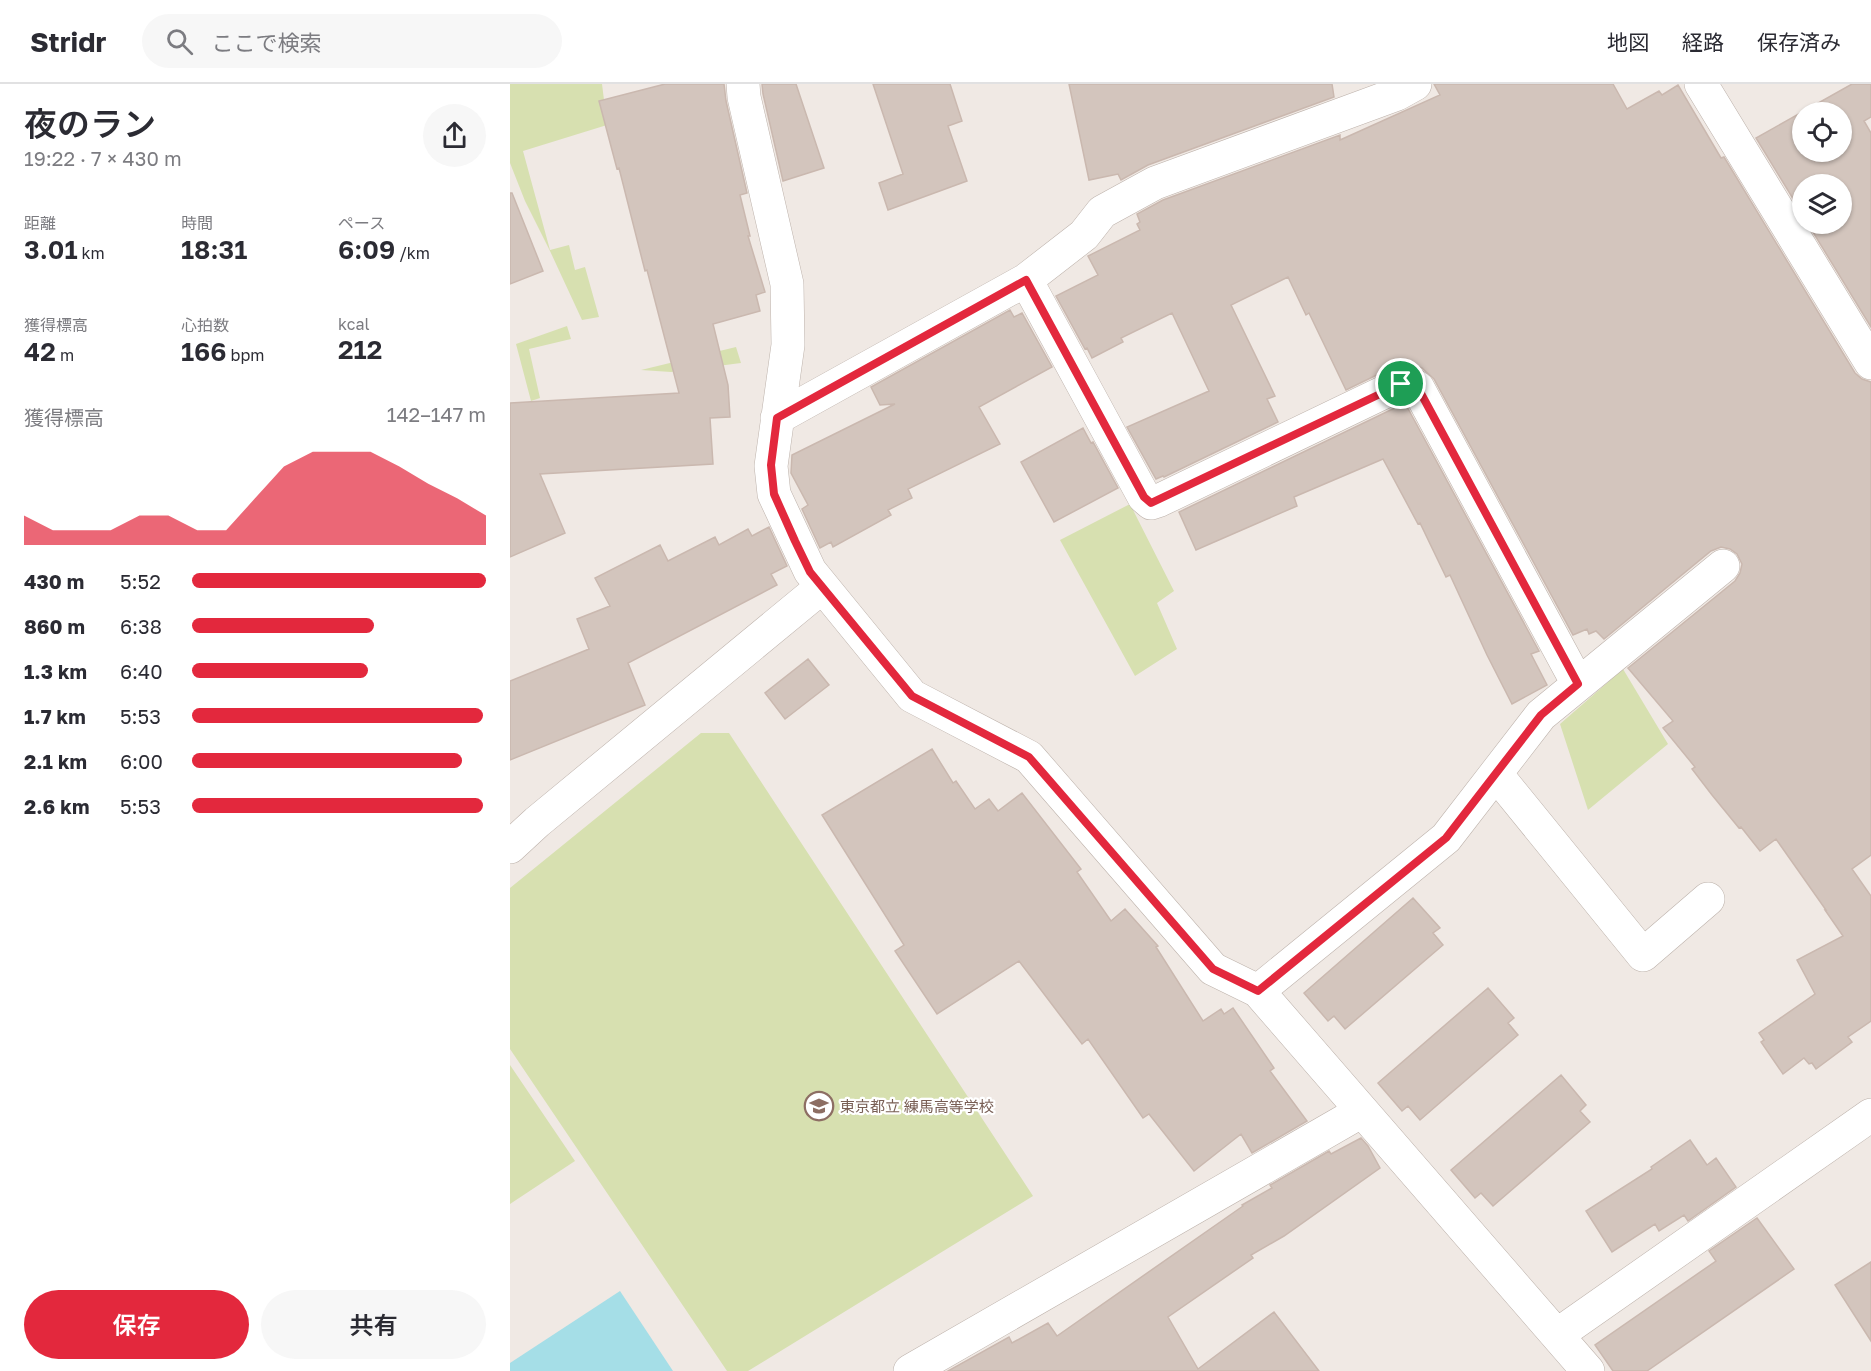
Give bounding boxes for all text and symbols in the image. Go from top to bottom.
search box [142,14,562,68]
text: Stridr [30,25,106,58]
icon: search [163,25,196,58]
text: ここで検索 [211,29,321,56]
text: 地図 [1607,29,1649,55]
text: 経路 [1682,29,1724,55]
text: 保存済み [1757,29,1841,55]
map controls [1792,102,1852,234]
button: locate [1792,102,1852,162]
text: 夜のラン [24,104,156,143]
button: share [423,104,486,167]
text: 19:22 · 7 × 430 m [24,146,182,170]
button: layers [1792,174,1852,234]
text: 距離 [24,213,56,233]
text: 時間 [181,213,213,233]
text: ペース [338,213,385,233]
text: 3.01 [24,234,77,265]
text: 18:31 [181,234,247,265]
text: 6:09 [338,234,395,265]
text: km [77,243,105,263]
text: /km [395,243,430,263]
text: kcal [338,314,370,334]
text: 獲得標高 [24,315,88,335]
text: 心拍数 [181,315,229,335]
text: 212 [338,334,382,365]
text: 42 [24,336,56,367]
text: 166 [181,336,227,367]
text: m [56,345,74,365]
text: bpm [227,345,264,365]
pin [1375,358,1426,409]
icon: arrive [1384,367,1417,400]
text: 142–147 m [387,402,486,426]
text: 獲得標高 [24,405,104,429]
text: 430 m [24,569,84,593]
text: 5:52 [120,569,161,593]
text: 860 m [24,614,85,638]
text: 6:38 [120,614,162,638]
text: 1.3 km [24,659,87,683]
text: 6:40 [120,659,163,683]
text: 1.7 km [24,704,86,728]
text: 5:53 [120,704,161,728]
text: 2.1 km [24,749,87,773]
text: 6:00 [120,749,163,773]
text: 2.6 km [24,794,89,818]
text: 5:53 [120,794,161,818]
school or university icon: 東京都立 練馬高等学校 [803,1090,835,1122]
place label: 東京都立 練馬高等学校 [840,1097,994,1115]
button: 保存 [24,1290,249,1359]
button: 共有 [261,1290,486,1359]

